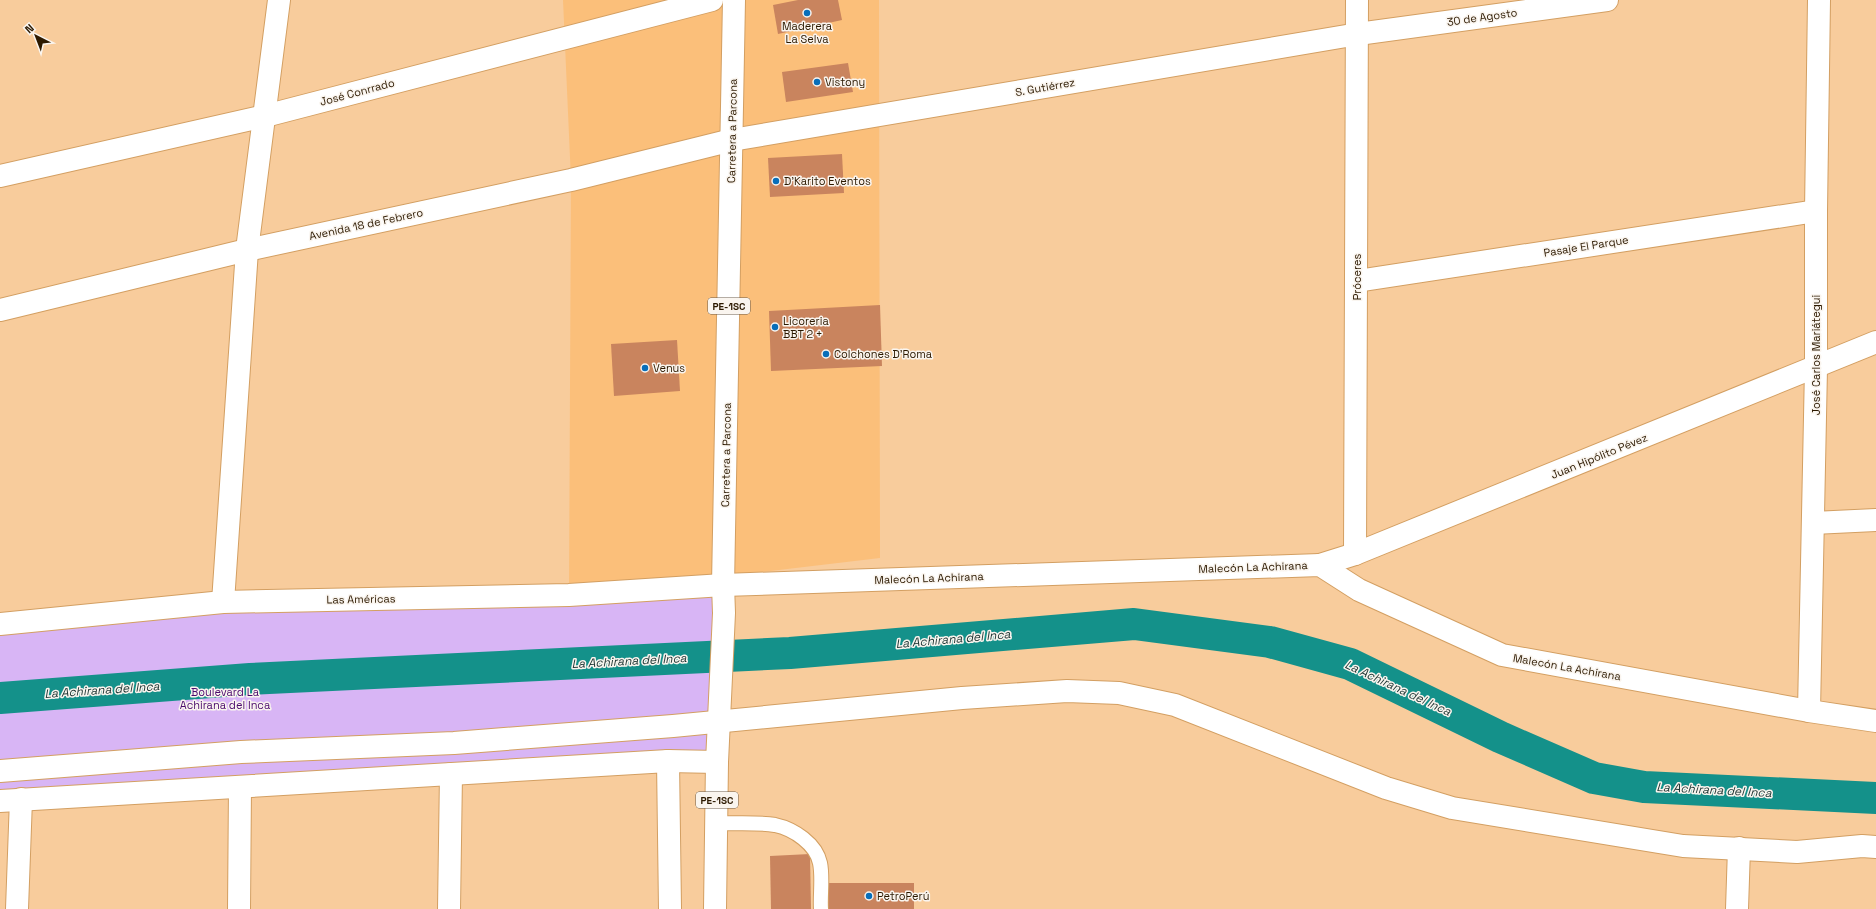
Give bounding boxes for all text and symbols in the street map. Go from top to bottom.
street label: 30 de Agosto [1446,5,1518,29]
marker: Maderera La Selva [802,8,812,18]
north arrow [16,16,56,56]
place label: Maderera La Selva [782,19,833,46]
text: N [22,21,37,36]
street label: José Conrrado [318,75,396,109]
place label: Vistony [825,75,865,89]
street label: S. Gutiérrez [1014,75,1076,99]
marker: Vistony [812,77,822,87]
street label: Carretera a Parcona [724,78,740,183]
place label: D'Karito Eventos [784,174,871,188]
marker: D'Karito Eventos [771,176,781,186]
street label: Avenida 18 de Febrero [308,205,424,243]
street label: Pasaje El Parque [1543,232,1629,260]
street label: Próceres [1350,253,1364,300]
street label: José Carlos Mariátegui [1809,295,1823,415]
road number: PE-1SC [708,298,750,314]
place label: Licoreria BBT 2 + [783,314,829,341]
marker: Licoreria BBT 2 + [770,322,780,332]
place label: Colchones D'Roma [834,347,933,361]
marker: Colchones D'Roma [821,349,831,359]
place label: Venus [653,361,685,375]
marker: Venus [640,363,650,373]
street label: Carretera a Parcona [718,402,734,507]
street label: Juan Hipólito Pévez [1549,430,1650,482]
street label: Malecón La Achirana [1198,558,1309,576]
street label: Malecón La Achirana [874,569,985,587]
street label: Las Américas [326,591,396,607]
water label: La Achirana del Inca [895,626,1011,652]
water label: La Achirana del Inca [571,650,687,672]
street label: Malecón La Achirana [1512,651,1623,683]
water label: La Achirana del Inca [1342,656,1454,720]
water label: La Achirana del Inca [44,678,160,702]
park label: Boulevard La Achirana del Inca [180,685,271,712]
water label: La Achirana del Inca [1656,779,1772,801]
road number: PE-1SC [696,792,738,808]
place label: PetroPerú [877,889,929,903]
marker: PetroPerú [864,891,874,901]

